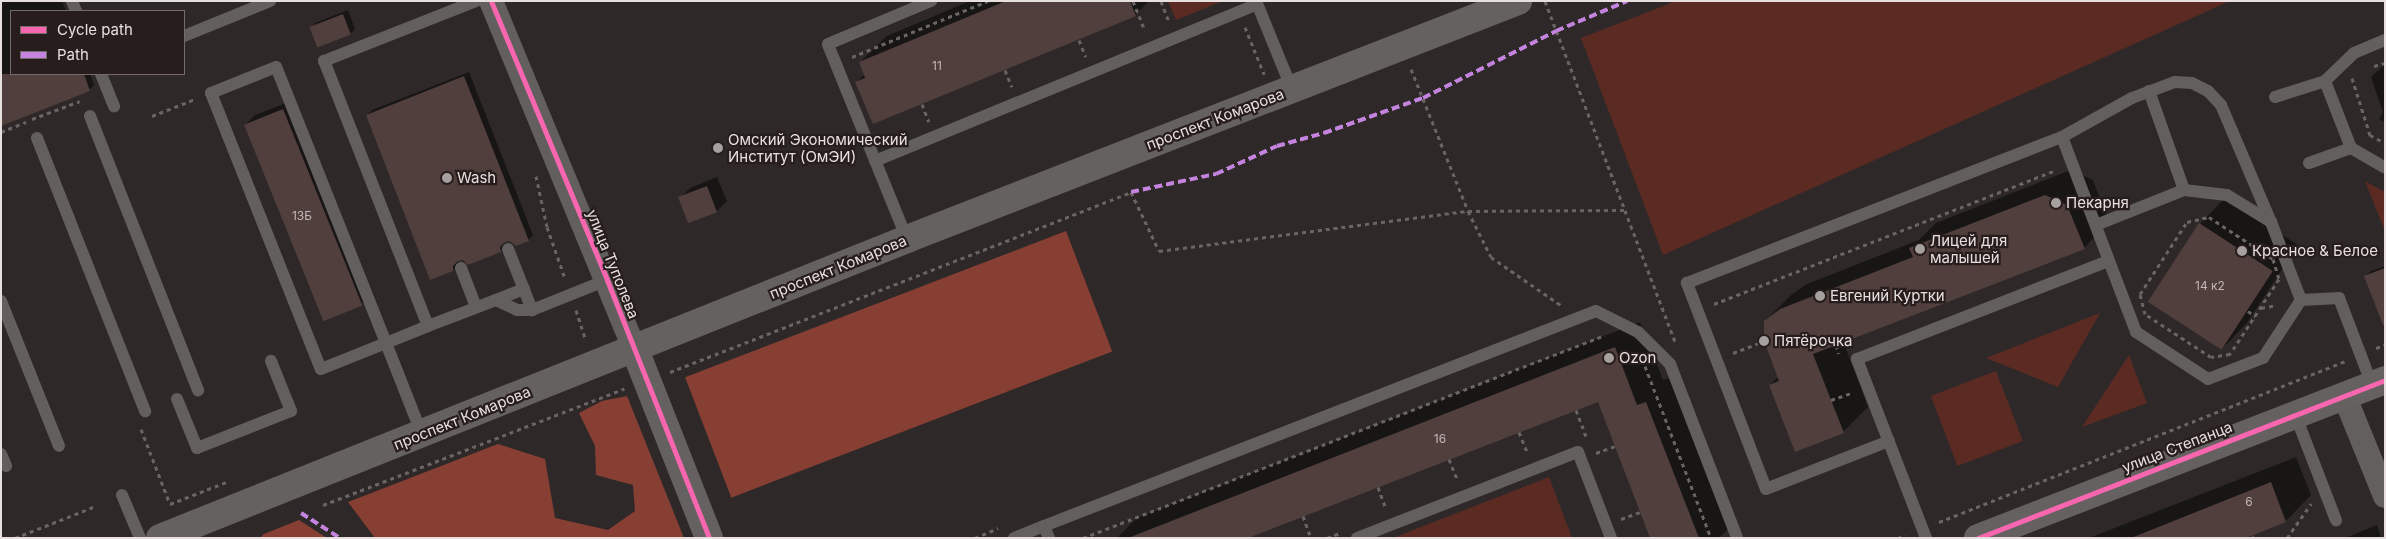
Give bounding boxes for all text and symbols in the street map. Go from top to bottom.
legend [10,10,185,75]
text: Cycle path [57,20,133,39]
text: Path [57,45,89,64]
house number: 11 [932,59,942,73]
street label: проспект Комарова [1144,84,1286,154]
place label: Омский Экономический Институт (ОмЭИ) [728,130,908,165]
marker: Омский Экономический Институт (ОмЭИ) [712,142,724,154]
place label: Wash [457,169,496,187]
marker: Wash [441,172,453,184]
place label: Пекарня [2066,194,2129,212]
marker: Пекарня [2050,197,2062,209]
street label: улица Туполева [583,207,643,321]
house number: 13Б [292,209,312,223]
street label: проспект Комарова [767,231,909,303]
place label: Лицей для малышей [1930,231,2007,266]
place label: Красное & Белое [2252,242,2378,260]
marker: Лицей для малышей [1914,243,1926,255]
marker: Красное & Белое [2236,245,2248,257]
house number: 14 к2 [2195,279,2225,293]
place label: Евгений Куртки [1830,287,1945,305]
marker: Евгений Куртки [1814,290,1826,302]
place label: Пятёрочка [1774,332,1852,350]
marker: Пятёрочка [1758,335,1770,347]
place label: Ozon [1619,349,1656,367]
marker: Ozon [1603,352,1615,364]
street label: проспект Комарова [391,382,533,454]
street label: улица Степанца [2119,418,2235,476]
house number: 16 [1434,432,1446,446]
house number: 6 [2245,495,2253,509]

